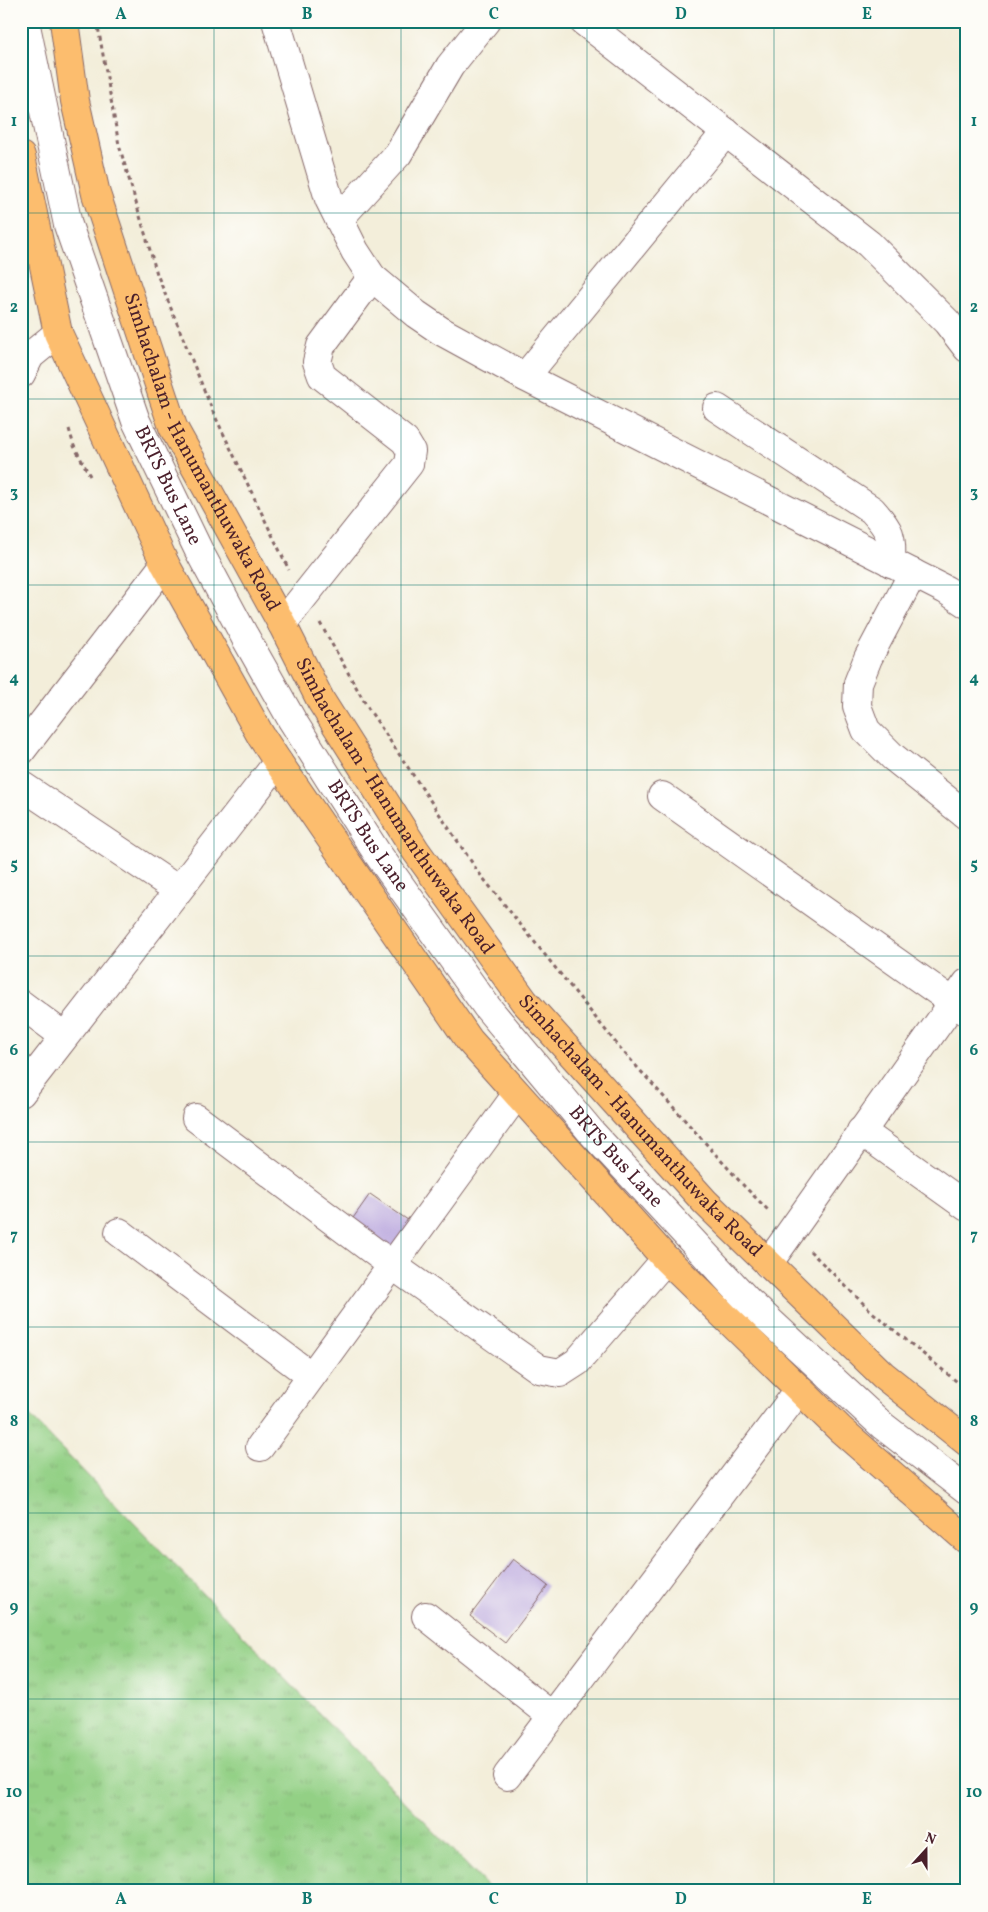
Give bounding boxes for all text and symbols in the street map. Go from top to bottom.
text: A [115,4,127,26]
text: B [302,4,313,26]
text: C [489,4,499,26]
text: D [675,4,687,26]
text: E [862,4,872,26]
text: 1 [11,111,17,133]
text: 1 [971,111,977,133]
street label: Simhachalam - Hanumanthuwaka Road [116,290,287,617]
text: 2 [10,297,18,319]
text: 2 [970,297,978,319]
street label: BRTS Bus Lane [127,421,208,550]
text: 3 [10,482,18,504]
text: 3 [970,482,978,504]
street label: Simhachalam - Hanumanthuwaka Road [287,653,500,961]
text: 4 [9,668,19,690]
text: 4 [969,668,979,690]
street label: BRTS Bus Lane [320,775,415,898]
text: 5 [10,854,18,876]
text: 5 [970,854,978,876]
street label: Simhachalam - Hanumanthuwaka Road [511,989,768,1264]
text: 6 [10,1040,19,1062]
text: 6 [970,1040,979,1062]
street label: BRTS Bus Lane [561,1100,669,1215]
text: 7 [10,1225,18,1247]
text: 7 [970,1225,978,1247]
text: 8 [10,1411,18,1433]
text: 8 [970,1411,978,1433]
text: 9 [10,1597,19,1619]
text: 9 [970,1597,979,1619]
text: 10 [6,1782,22,1804]
text: 10 [966,1782,982,1804]
north arrow [900,1824,950,1874]
text: N [922,1829,938,1850]
text: A [115,1889,127,1911]
text: B [302,1889,313,1911]
text: C [489,1889,499,1911]
text: D [675,1889,687,1911]
text: E [862,1889,872,1911]

